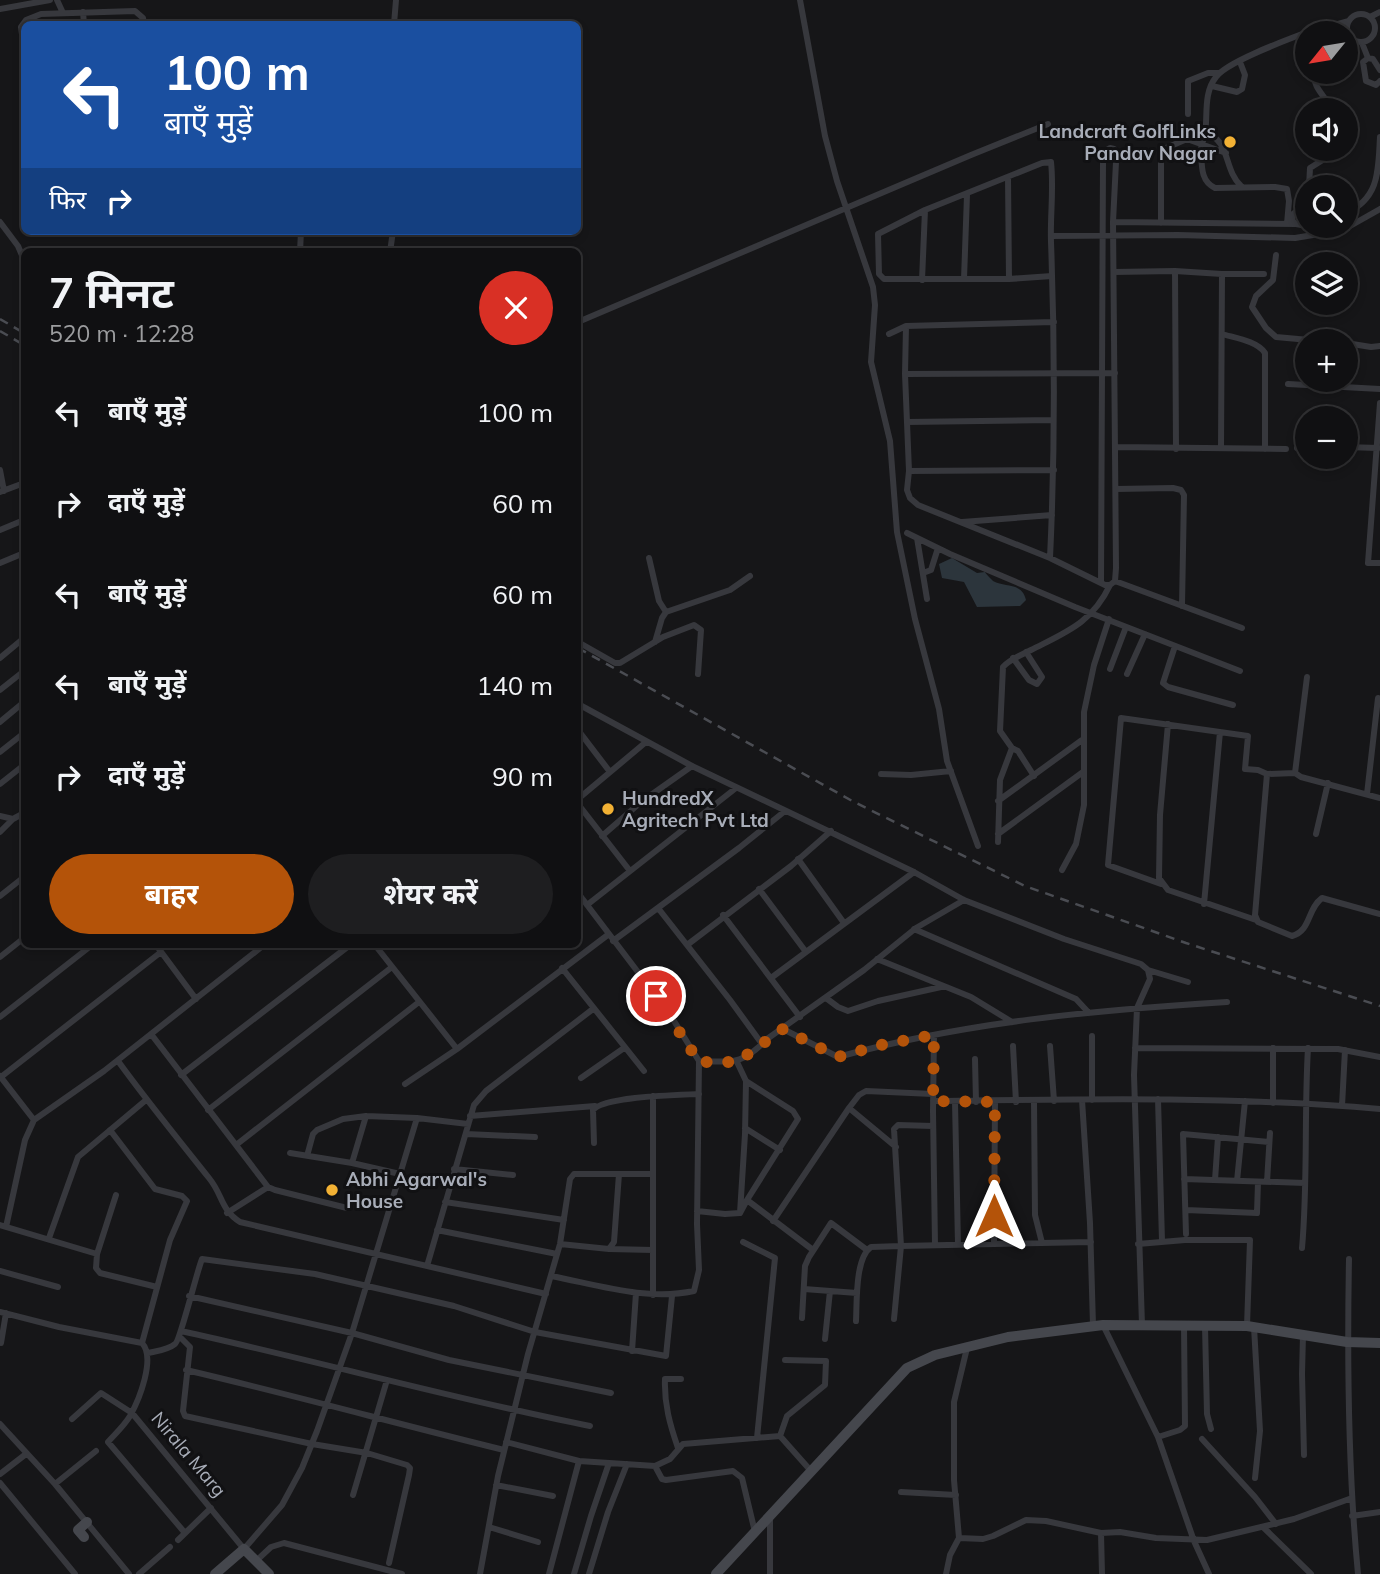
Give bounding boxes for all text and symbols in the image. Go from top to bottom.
north arrow [1295,21,1358,84]
map controls [1295,21,1358,469]
text: 100 m [164,41,310,102]
icon: left [49,49,140,140]
button: sound [1295,98,1358,161]
text: बाएँ मुड़ें [164,102,253,142]
place label: Landcraft GolfLinks Pandav Nagar [1039,119,1217,165]
marker: Landcraft GolfLinks Pandav Nagar [1222,134,1238,150]
button: search [1295,175,1358,238]
icon: right [100,182,138,220]
text: फिर [49,183,86,216]
button: layers [1295,252,1358,315]
text: 7 मिनट [49,266,174,319]
button: close [479,271,553,345]
text: 520 m · 12:28 [49,319,194,348]
button: + [1295,329,1358,392]
icon: left [49,394,87,432]
text: बाएँ मुड़ें [108,394,186,427]
text: 100 m [477,396,553,429]
button: − [1295,406,1358,469]
icon: right [49,485,87,523]
text: दाएँ मुड़ें [108,485,185,518]
text: 60 m [492,487,553,520]
icon: left [49,576,87,614]
text: बाएँ मुड़ें [108,576,186,609]
text: 60 m [492,578,553,611]
icon: left [49,667,87,705]
text: बाएँ मुड़ें [108,667,186,700]
text: 140 m [477,669,553,702]
icon: right [49,758,87,796]
text: दाएँ मुड़ें [108,758,185,791]
text: 90 m [492,760,553,793]
place label: HundredX Agritech Pvt Ltd [622,786,769,832]
marker: HundredX Agritech Pvt Ltd [600,801,616,817]
button: बाहर [49,854,294,934]
button: शेयर करें [308,854,553,934]
pin [626,966,686,1026]
icon: arrive [637,977,675,1015]
place label: Abhi Agarwal's House [346,1167,487,1213]
position arrow [957,1179,1031,1253]
marker: Abhi Agarwal's House [324,1182,340,1198]
street label: Nirala Marg [146,1407,232,1501]

